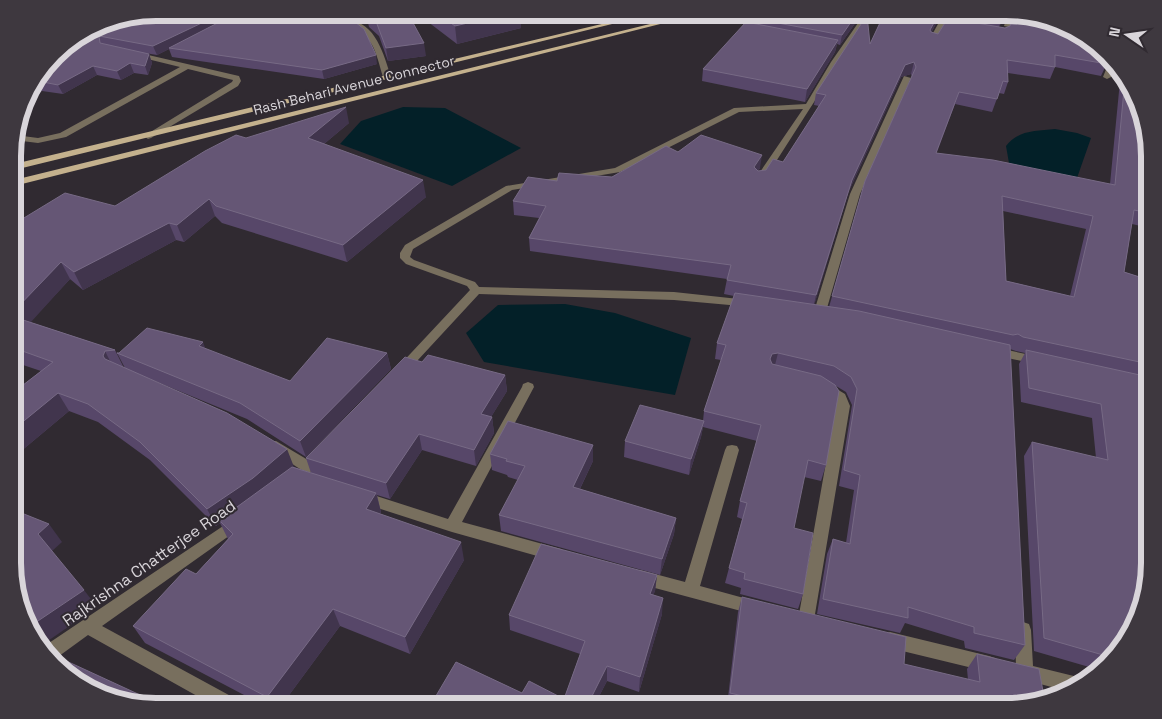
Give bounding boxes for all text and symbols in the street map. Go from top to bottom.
north arrow [1102,10,1152,60]
text: N [1105,25,1124,39]
street label: Rash Behari Avenue Connector [251,51,457,119]
street label: Rajkrishna Chatterjee Road [58,495,240,631]

